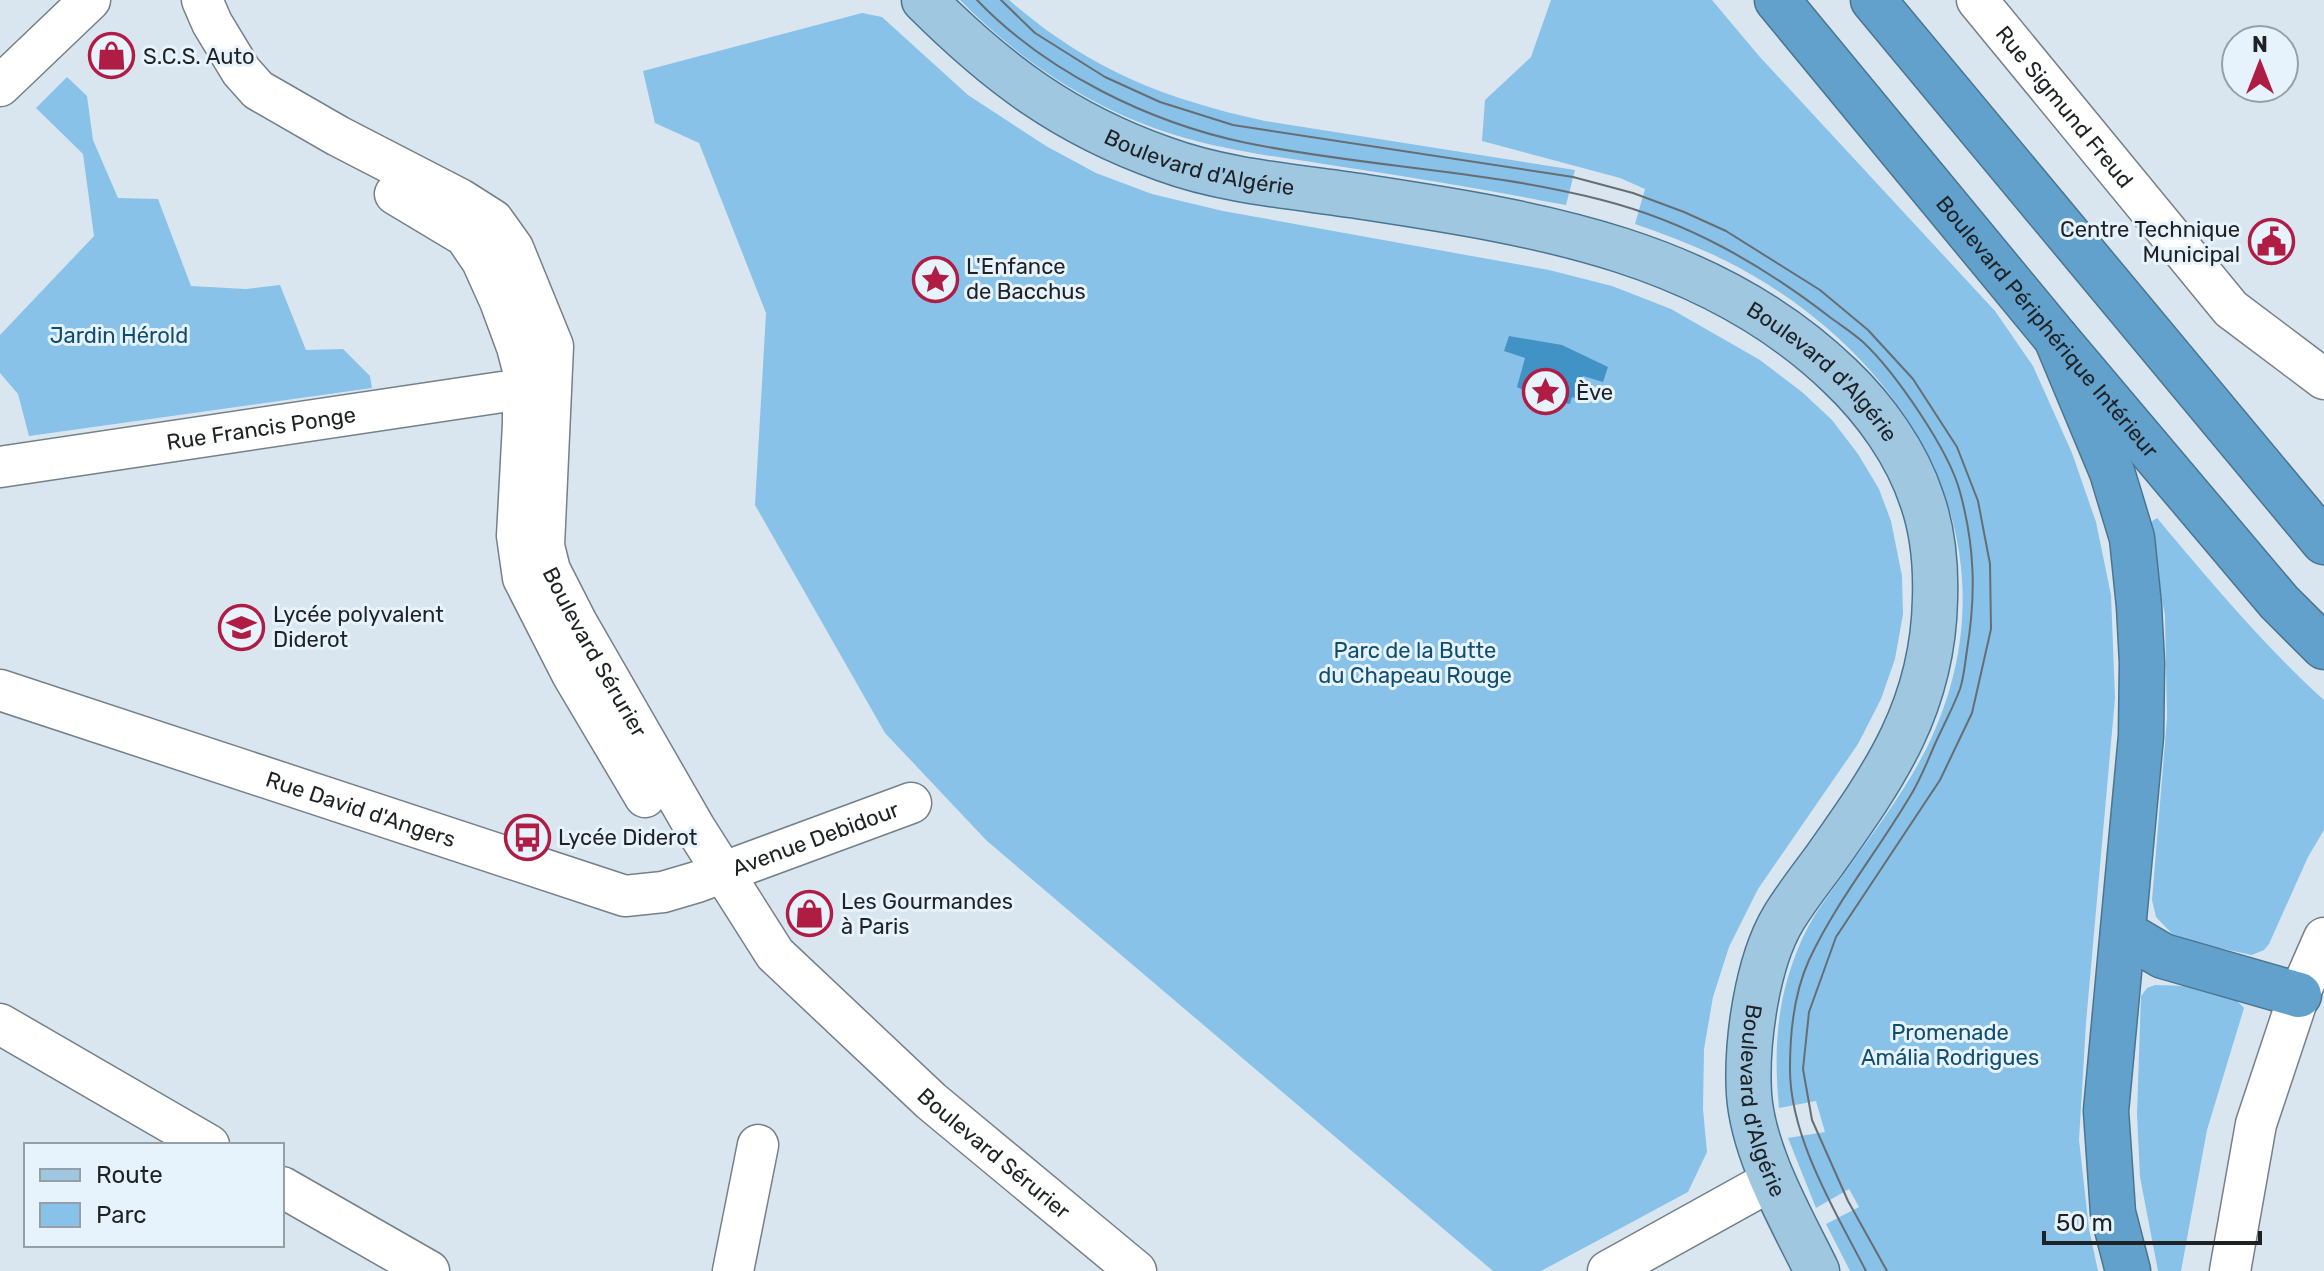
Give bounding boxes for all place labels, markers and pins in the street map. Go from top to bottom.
shop icon: S.C.S. Auto [88,32,136,80]
place label: S.C.S. Auto [143,43,255,70]
place label: Centre Technique Municipal [2060,216,2240,268]
public building icon: Centre Technique Municipal [2247,218,2295,266]
place label: L'Enfance de Bacchus [966,253,1086,305]
place icon: L'Enfance de Bacchus [911,255,959,303]
place icon: Ève [1521,368,1569,416]
place label: Ève [1576,379,1613,406]
place label: Lycée polyvalent Diderot [273,601,444,653]
school or university icon: Lycée polyvalent Diderot [218,603,266,651]
bus stop icon: Lycée Diderot [503,813,551,861]
place label: Lycée Diderot [558,824,698,851]
place label: Les Gourmandes à Paris [841,888,1013,940]
shop icon: Les Gourmandes à Paris [786,890,834,938]

